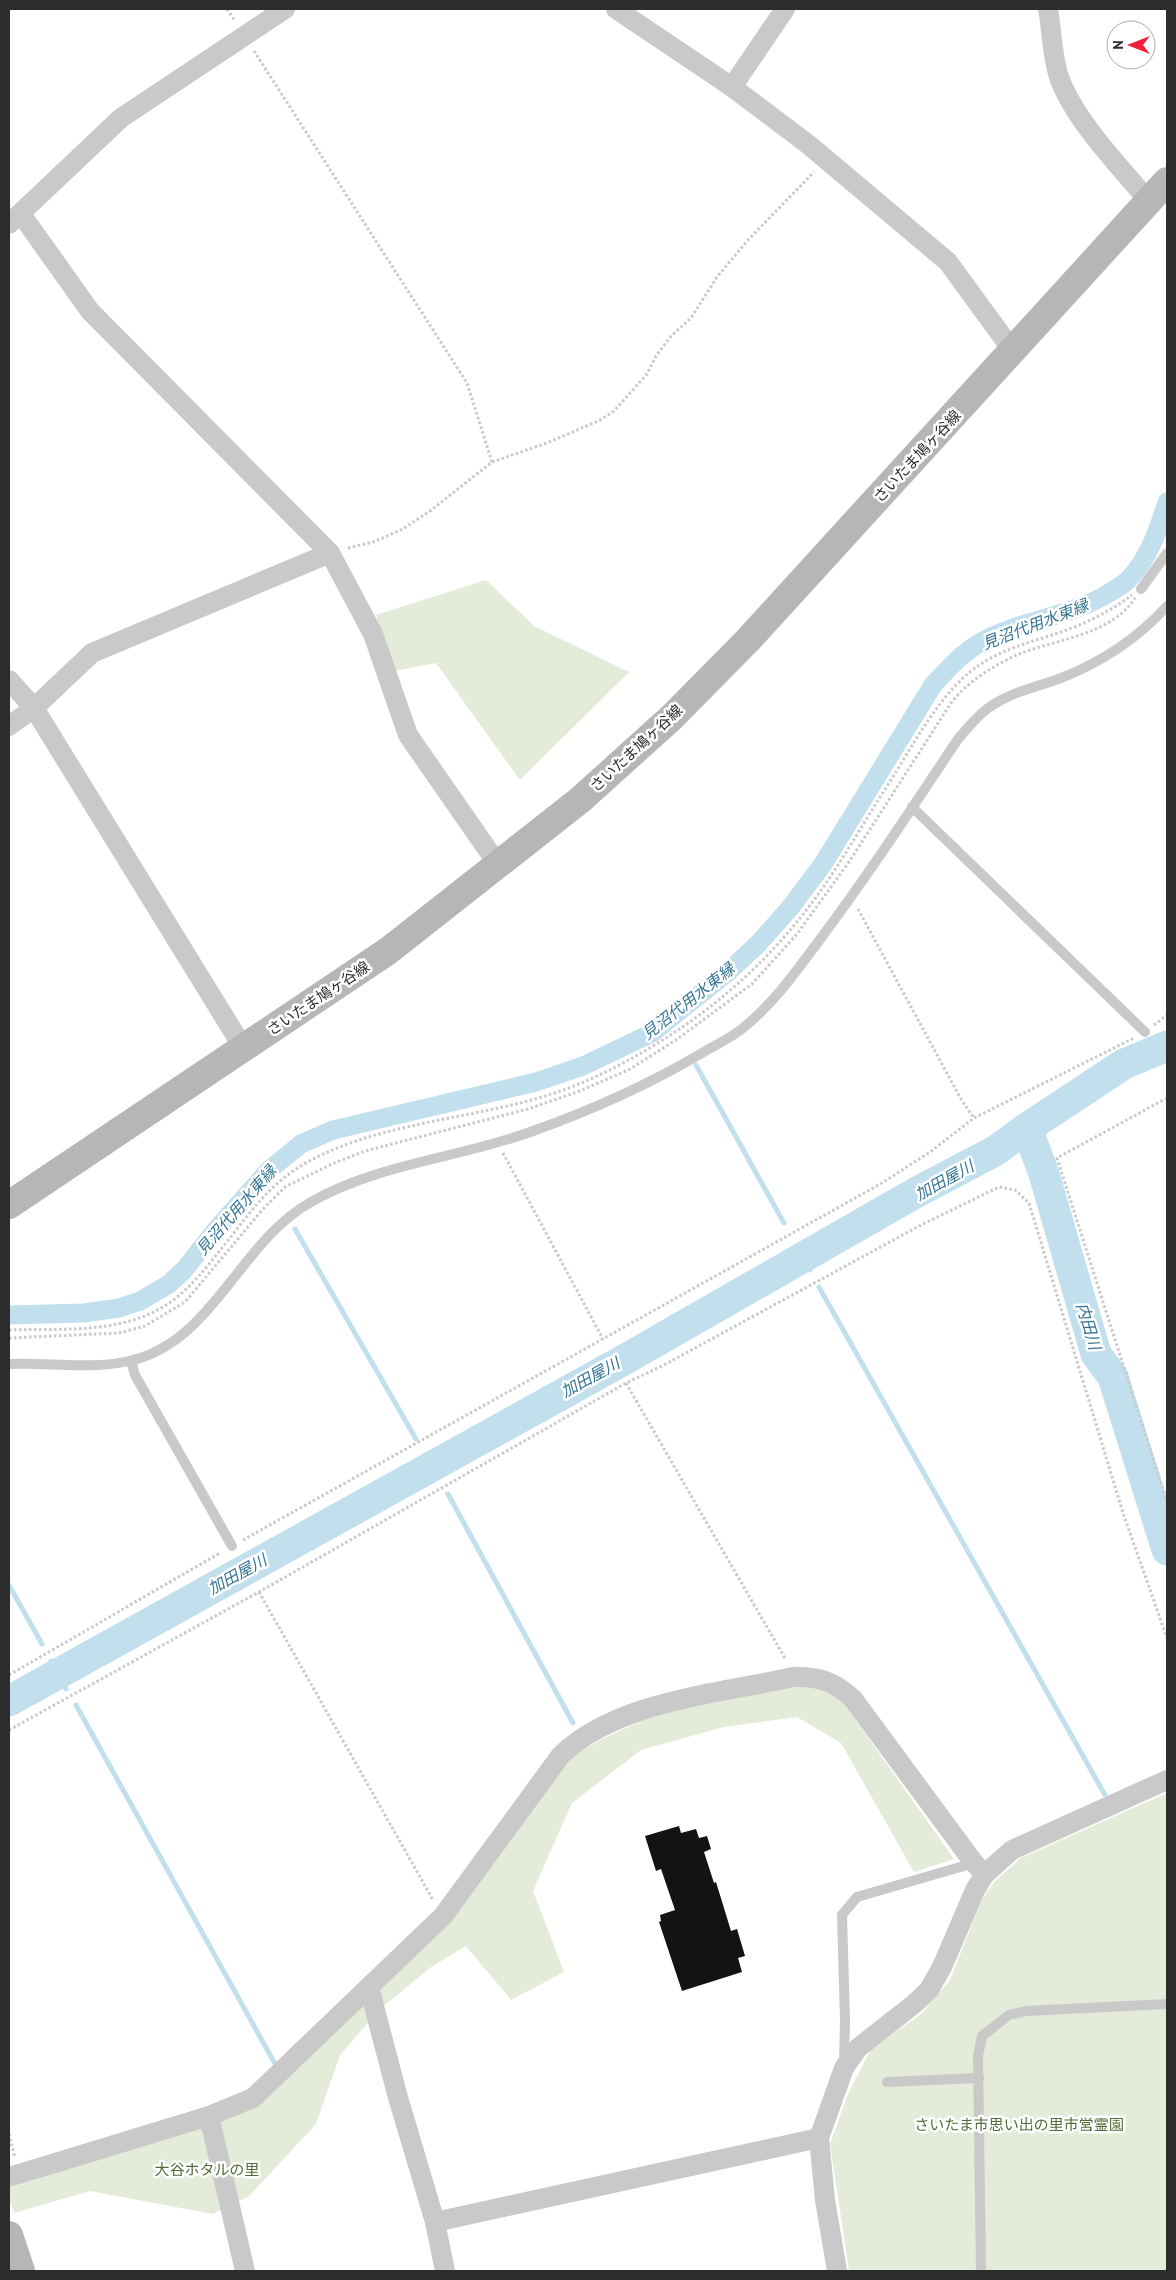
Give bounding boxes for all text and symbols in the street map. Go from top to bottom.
north arrow [1106,20,1156,70]
text: N [1109,40,1127,50]
street label: さいたま鳩ヶ谷線 [869,406,965,506]
water label: 見沼代用水東縁 [979,594,1093,653]
street label: さいたま鳩ヶ谷線 [586,700,686,796]
street label: さいたま鳩ヶ谷線 [263,957,373,1039]
water label: 見沼代用水東縁 [638,957,740,1043]
water label: 加田屋川 [911,1155,979,1204]
water label: 見沼代用水東縁 [192,1160,282,1259]
water label: 内田川 [1072,1300,1106,1354]
water label: 加田屋川 [557,1352,625,1401]
water label: 加田屋川 [204,1549,272,1598]
park label: さいたま市思い出の里市営霊園 [914,2115,1124,2134]
park label: 大谷ホタルの里 [154,2160,260,2179]

